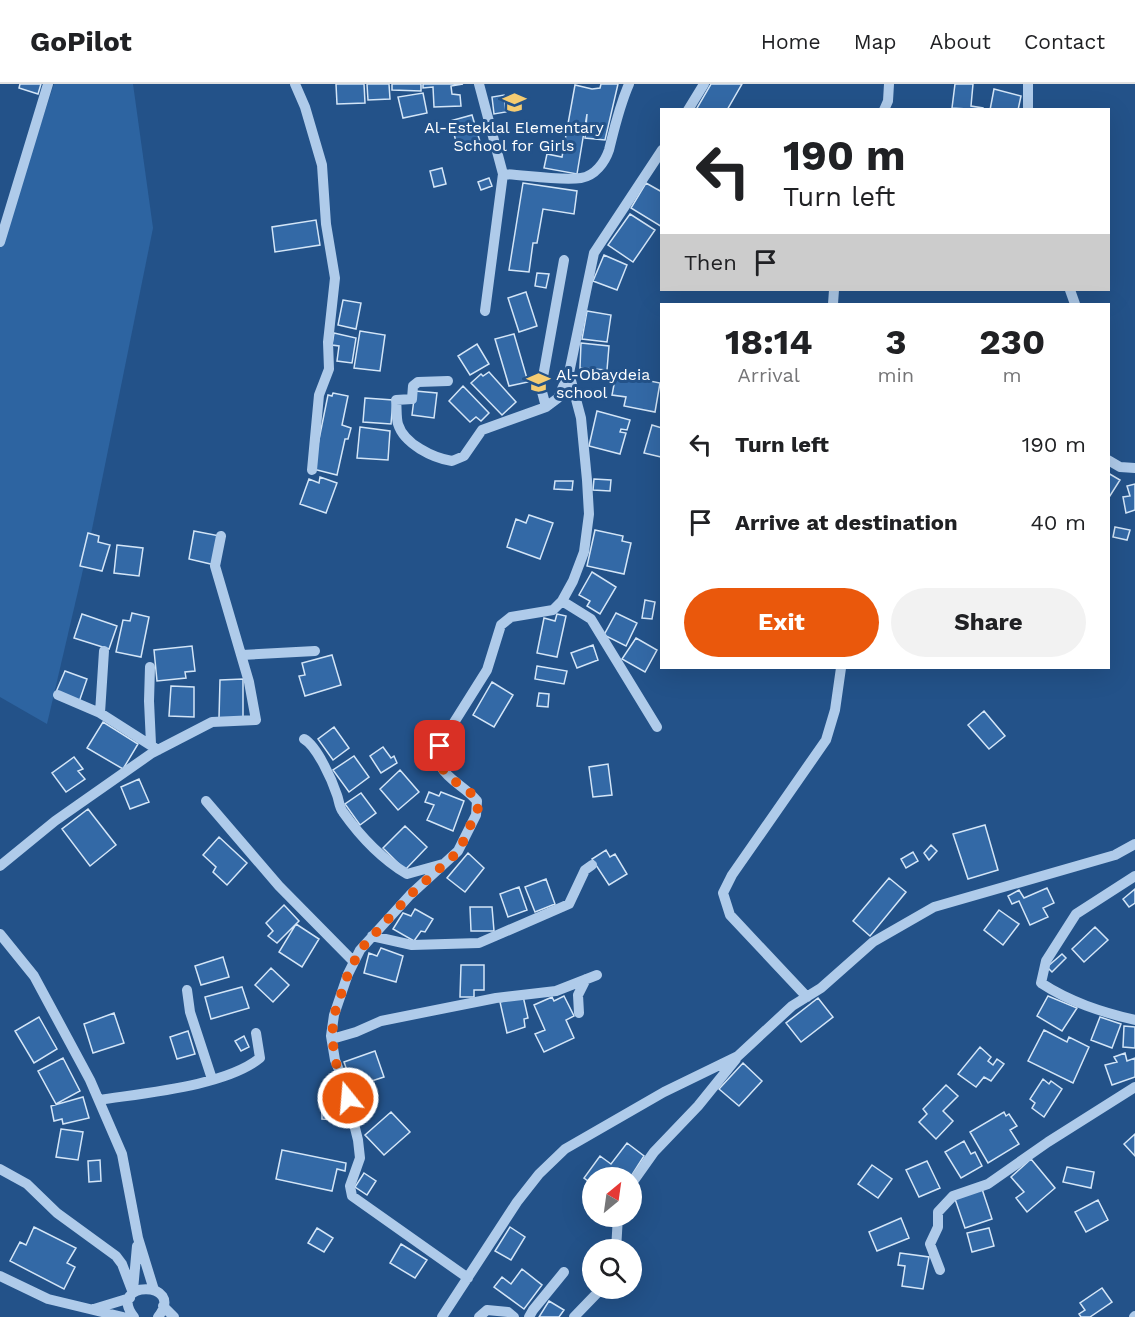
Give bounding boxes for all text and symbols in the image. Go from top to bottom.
text: GoPilot [30,25,132,58]
text: Home [761,29,821,54]
text: Map [854,29,897,54]
text: About [930,29,991,54]
text: Contact [1024,29,1105,54]
school or university icon: Al-Esteklal Elementary School for Girls [501,89,527,115]
place label: Al-Esteklal Elementary School for Girls [424,118,604,155]
text: 190 m [783,131,906,180]
icon: left [684,132,762,210]
text: Turn left [783,181,895,213]
icon: arrive [749,246,782,279]
text: Then [684,250,737,275]
text: 18:14 [725,321,813,363]
text: 3 [885,321,907,363]
text: 230 [979,321,1045,363]
text: Arrival [738,363,800,387]
text: min [877,363,914,387]
text: m [1003,363,1022,387]
place label: Al-Obaydeia school [556,365,650,402]
school or university icon: Al-Obaydeia school [525,370,551,396]
icon: left [684,428,717,461]
text: Turn left [735,432,829,457]
text: 190 m [1022,432,1086,457]
icon: arrive [684,506,717,539]
text: Arrive at destination [735,510,958,535]
text: 40 m [1030,510,1086,535]
button: Exit [684,588,879,657]
button: Share [891,588,1086,657]
pin [414,720,465,771]
icon: arrive [423,729,456,762]
position arrow [316,1066,380,1130]
north arrow [582,1167,642,1227]
map controls [582,1167,642,1299]
button: search [582,1239,642,1299]

